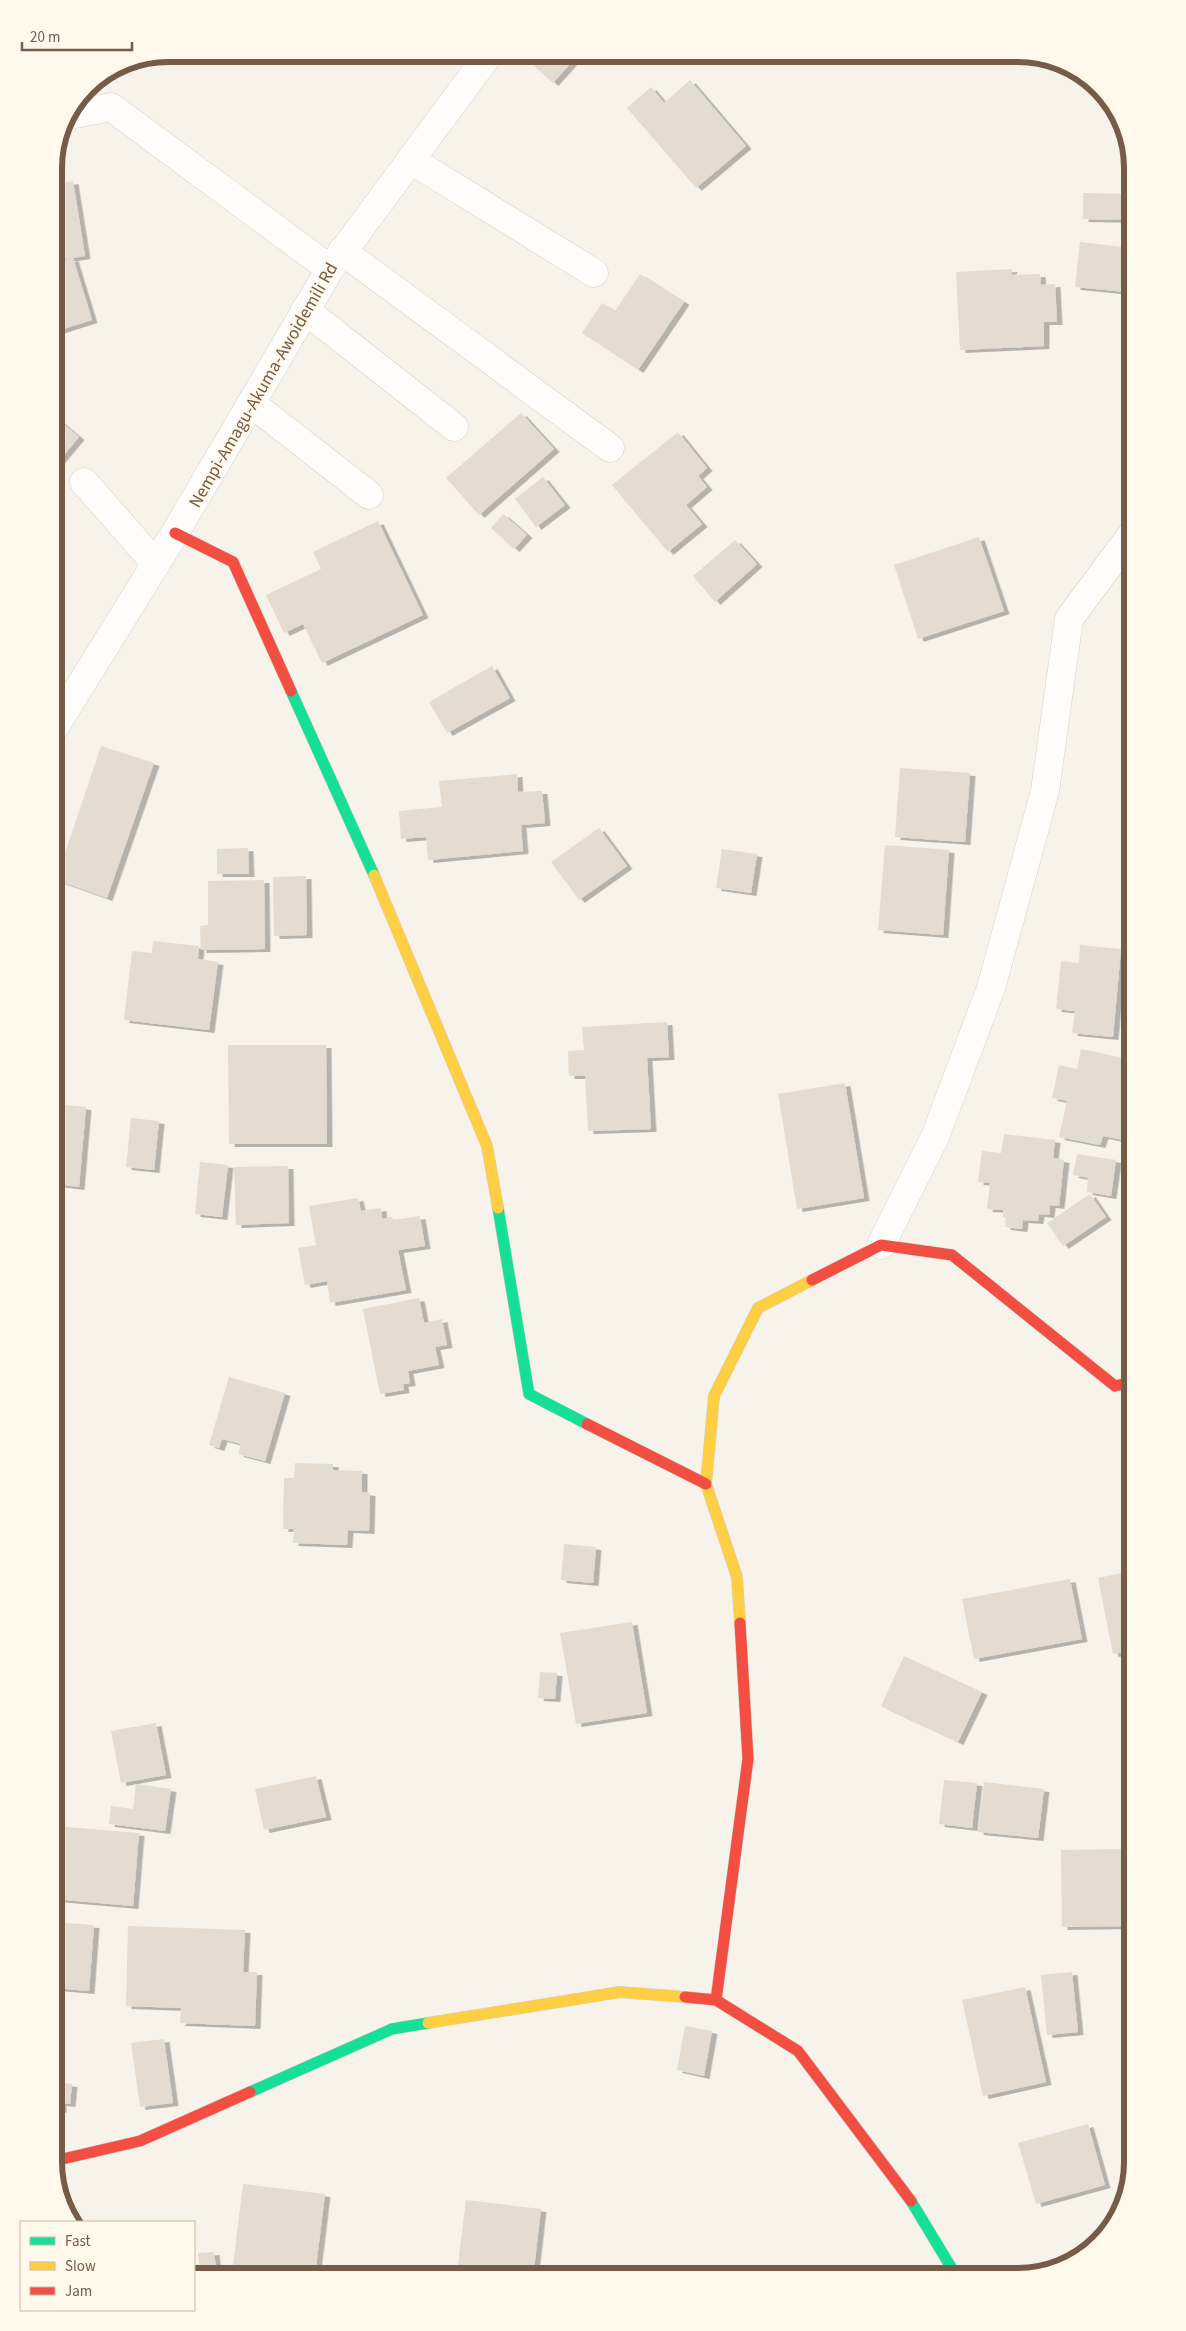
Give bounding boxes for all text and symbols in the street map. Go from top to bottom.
scale bar [22,20,132,52]
text: 20 m [30,27,60,48]
street label: Nempi-Amagu-Akuma-Awoidemili Rd [183,258,344,512]
legend [20,2221,195,2311]
text: Fast [65,2231,91,2252]
text: Slow [65,2256,96,2277]
text: Jam [65,2281,92,2302]

